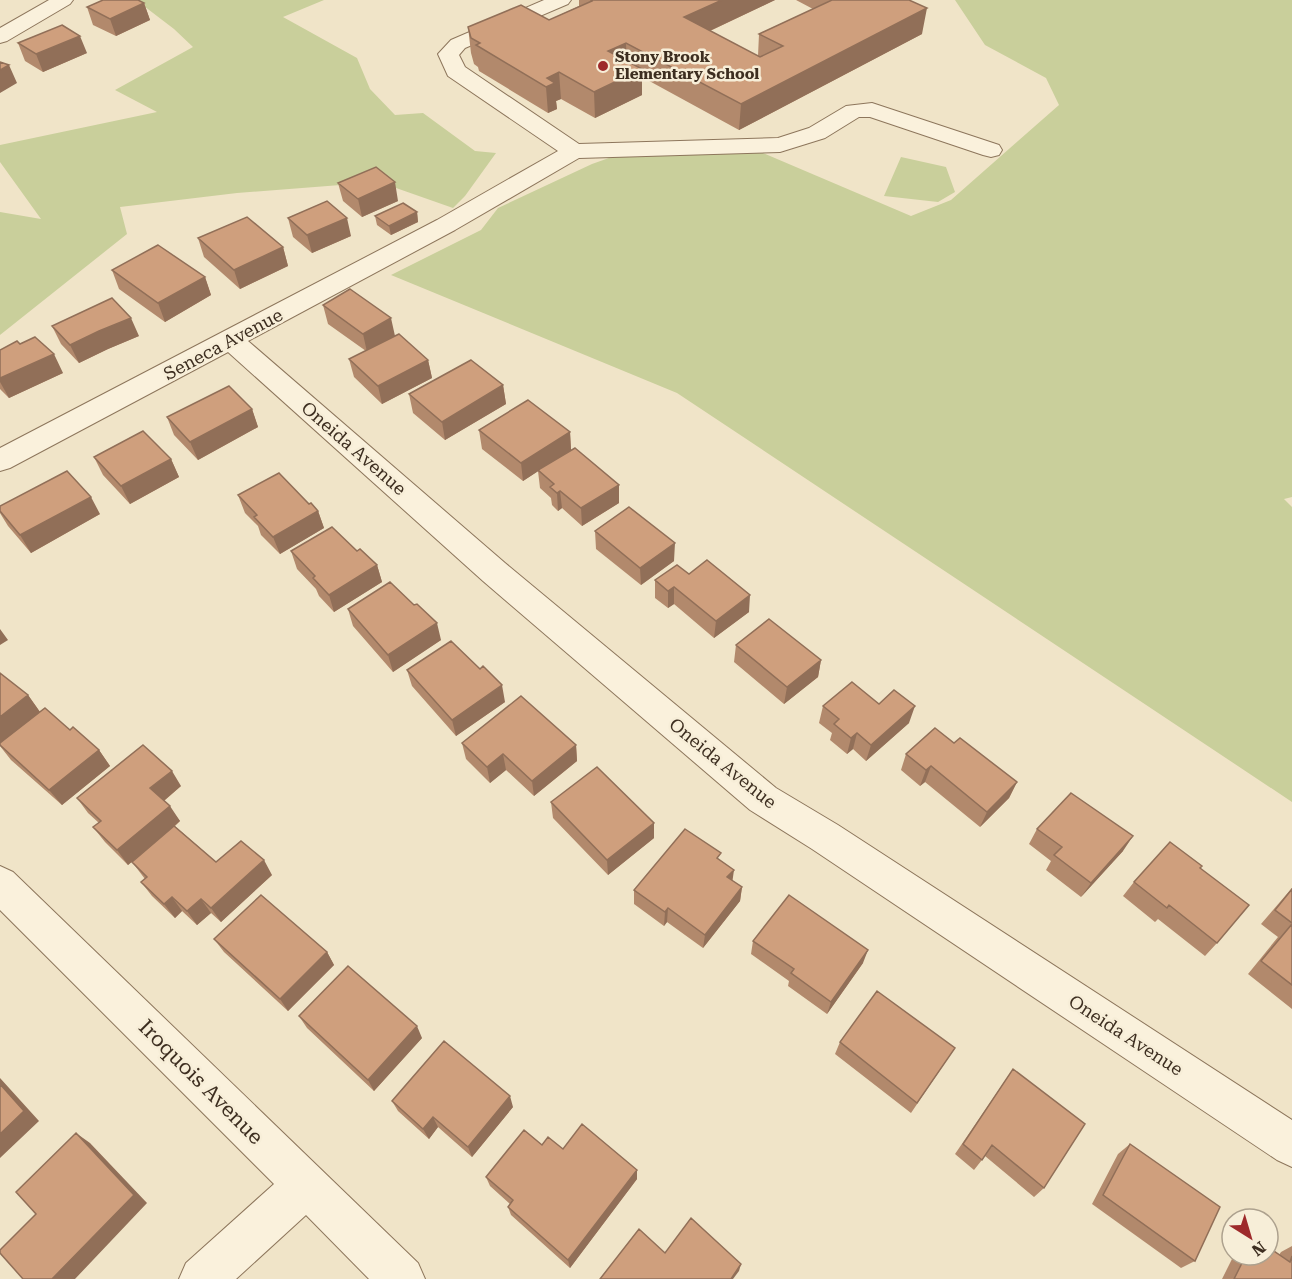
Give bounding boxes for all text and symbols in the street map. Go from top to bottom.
place label: Stony Brook Elementary School [615,48,759,83]
marker: Stony Brook Elementary School [596,59,610,73]
street label: Seneca Avenue [160,304,286,384]
street label: Oneida Avenue [297,397,411,499]
street label: Oneida Avenue [665,713,781,813]
street label: Oneida Avenue [1065,990,1187,1080]
street label: Iroquois Avenue [134,1015,268,1149]
north arrow [1220,1207,1280,1267]
text: N [1248,1237,1269,1260]

